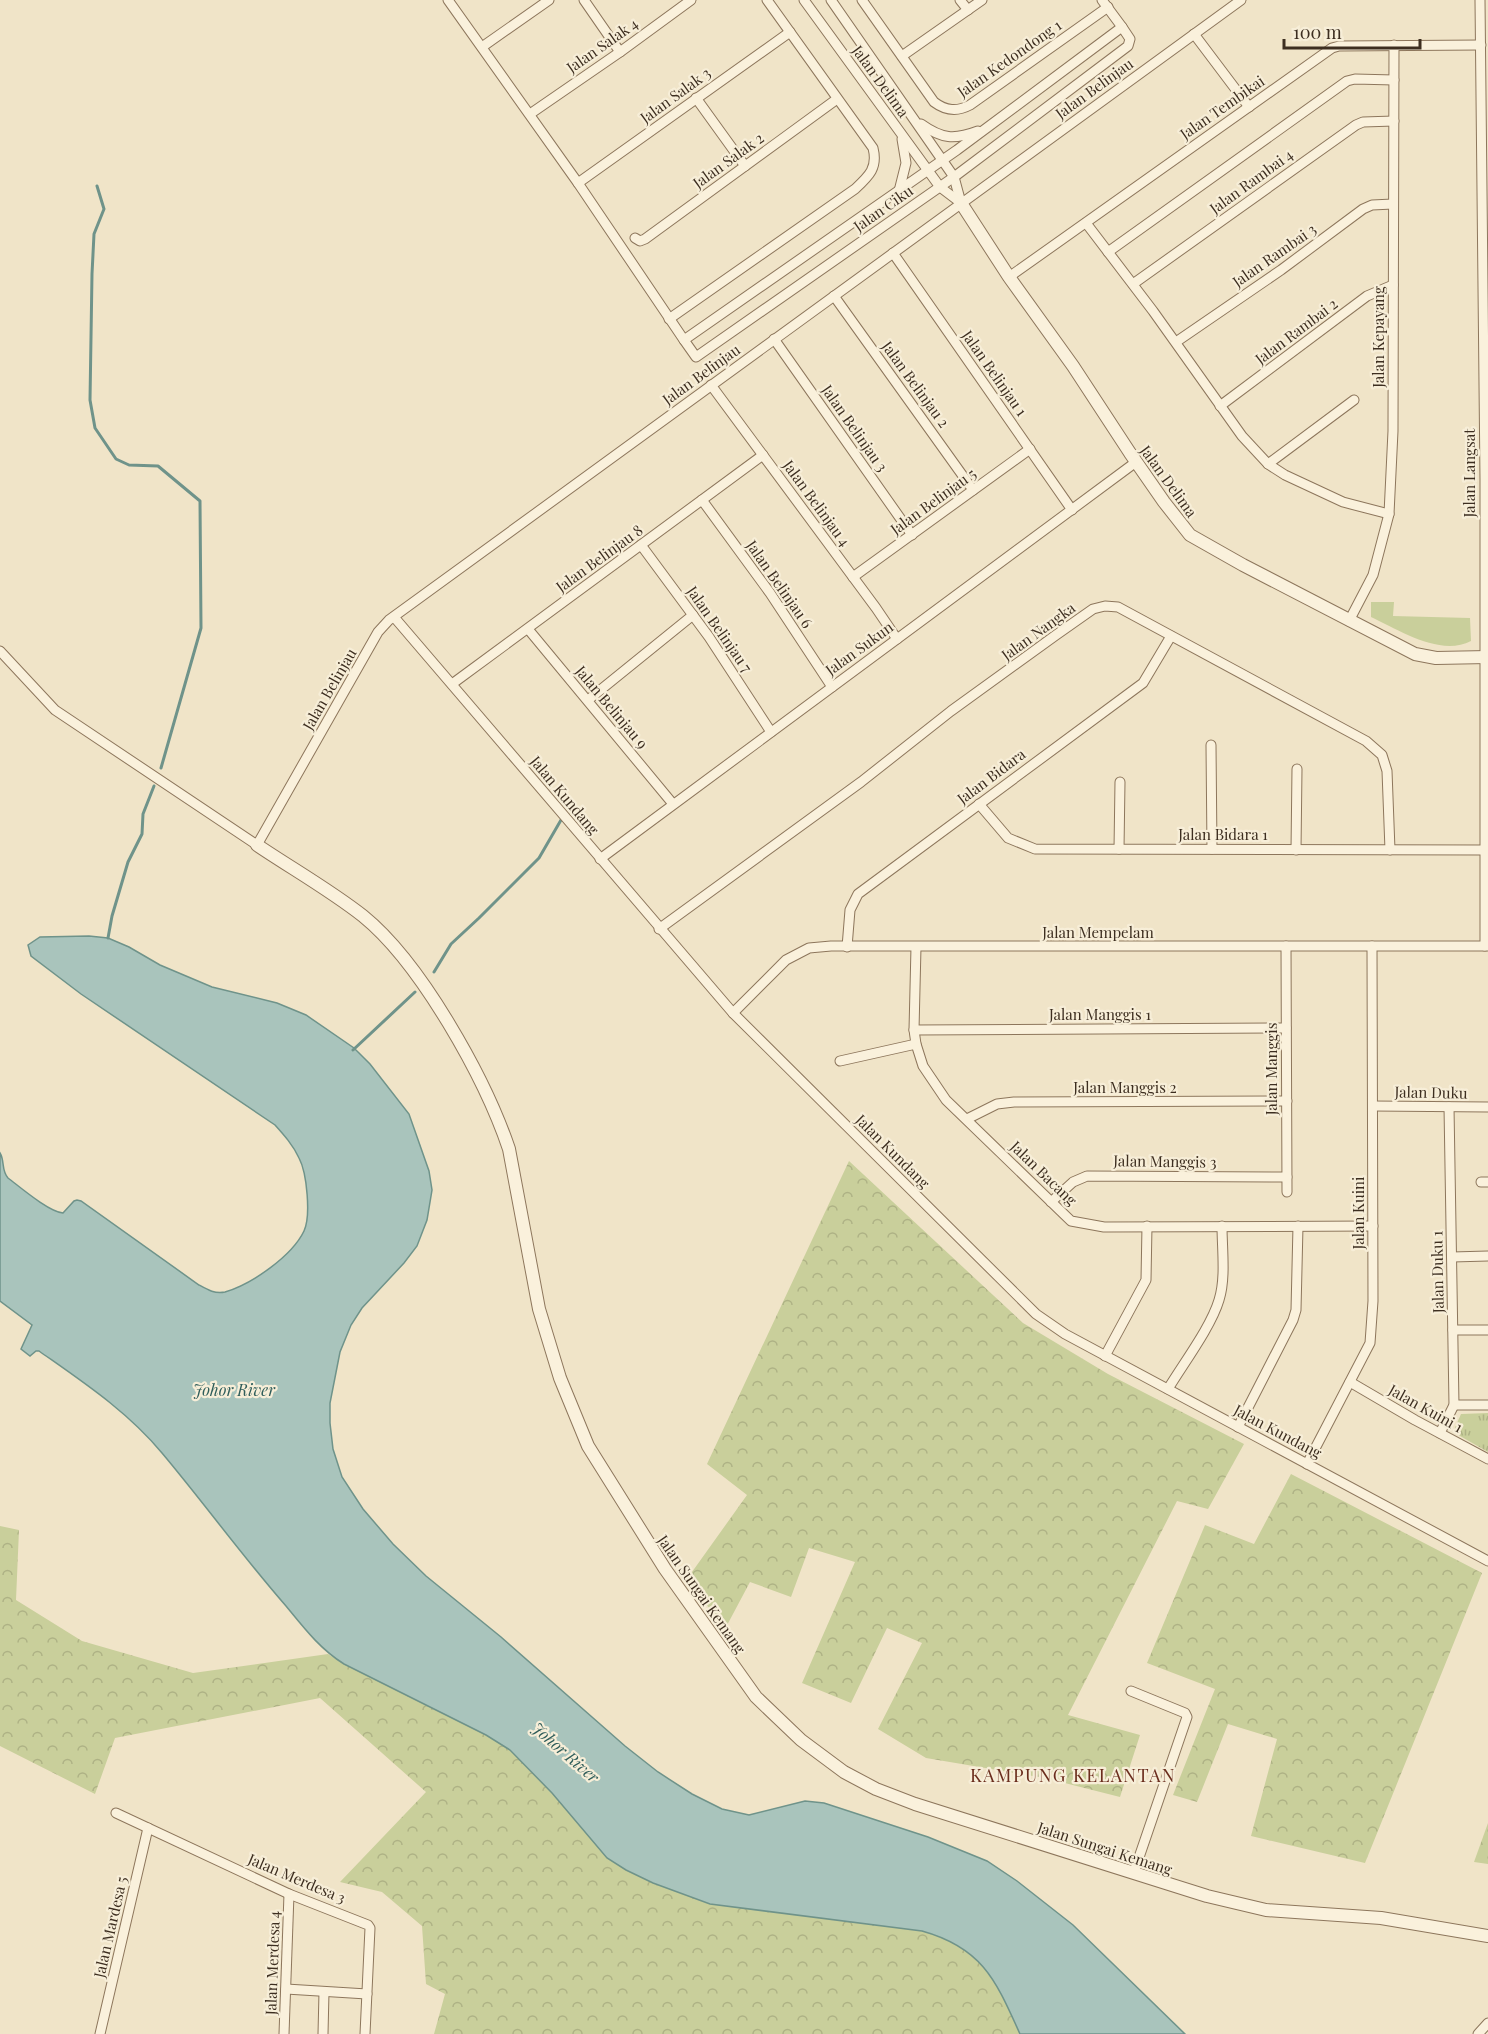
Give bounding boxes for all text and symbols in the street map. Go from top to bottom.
scale bar [1284,12,1420,50]
street label: Jalan Salak 4 [562,13,642,77]
street label: Jalan Kedondong 1 [952,14,1065,102]
text: 100 m [1293,20,1342,44]
street label: Jalan Delima [848,40,914,121]
street label: Jalan Belinjau [1050,53,1137,123]
street label: Jalan Salak 3 [635,63,714,128]
street label: Jalan Tembikai [1175,70,1269,144]
street label: Jalan Salak 2 [688,128,767,193]
street label: Jalan Rambai 4 [1205,144,1297,219]
street label: Jalan Ciku [849,180,917,236]
street label: Jalan Rambai 3 [1227,219,1320,292]
street label: Jalan Kepayang [1368,286,1388,389]
street label: Jalan Rambai 2 [1250,293,1341,369]
street label: Jalan Belinjau 1 [957,325,1032,420]
street label: Jalan Belinjau 2 [877,336,954,431]
street label: Jalan Belinjau [657,339,744,409]
street label: Jalan Belinjau 3 [817,380,893,476]
street label: Jalan Langsat [1459,428,1479,518]
street label: Jalan Delima [1136,440,1202,521]
street label: Jalan Belinjau 4 [778,455,855,550]
street label: Jalan Belinjau 5 [885,463,980,539]
street label: Jalan Belinjau 8 [551,520,647,597]
street label: Jalan Belinjau 6 [742,535,818,632]
street label: Jalan Belinjau 7 [682,581,757,676]
street label: Jalan Nangka [996,597,1079,665]
street label: Jalan Sukun [820,617,897,680]
street label: Jalan Belinjau [297,644,361,734]
street label: Jalan Belinjau 9 [571,660,653,753]
street label: Jalan Bidara [952,743,1030,809]
street label: Jalan Kundang [526,751,604,839]
street label: Jalan Bidara 1 [1177,824,1268,844]
street label: Jalan Mempelam [1041,922,1154,942]
street label: Jalan Manggis 1 [1048,1004,1151,1024]
street label: Jalan Manggis [1261,1023,1281,1116]
street label: Jalan Manggis 2 [1072,1077,1177,1097]
street label: Jalan Duku [1393,1081,1468,1103]
street label: Jalan Kundang [851,1109,934,1192]
street label: Jalan Bacang [1006,1136,1081,1210]
street label: Jalan Manggis 3 [1112,1150,1217,1172]
street label: Jalan Kuini [1348,1176,1368,1250]
street label: Jalan Duku 1 [1426,1230,1448,1314]
water label: Johor River [193,1379,276,1400]
street label: Jalan Kuini 1 [1384,1379,1467,1437]
street label: Jalan Kundang [1230,1399,1326,1463]
street label: Jalan Sungai Kemang [653,1530,751,1657]
water label: Johor River [528,1717,605,1788]
district label: KAMPUNG KELANTAN [970,1763,1176,1787]
street label: Jalan Sungai Kemang [1034,1816,1175,1879]
street label: Jalan Merdesa 3 [244,1848,349,1908]
street label: Jalan Mardesa 5 [88,1874,131,1981]
street label: Jalan Merdesa 4 [260,1911,284,2016]

